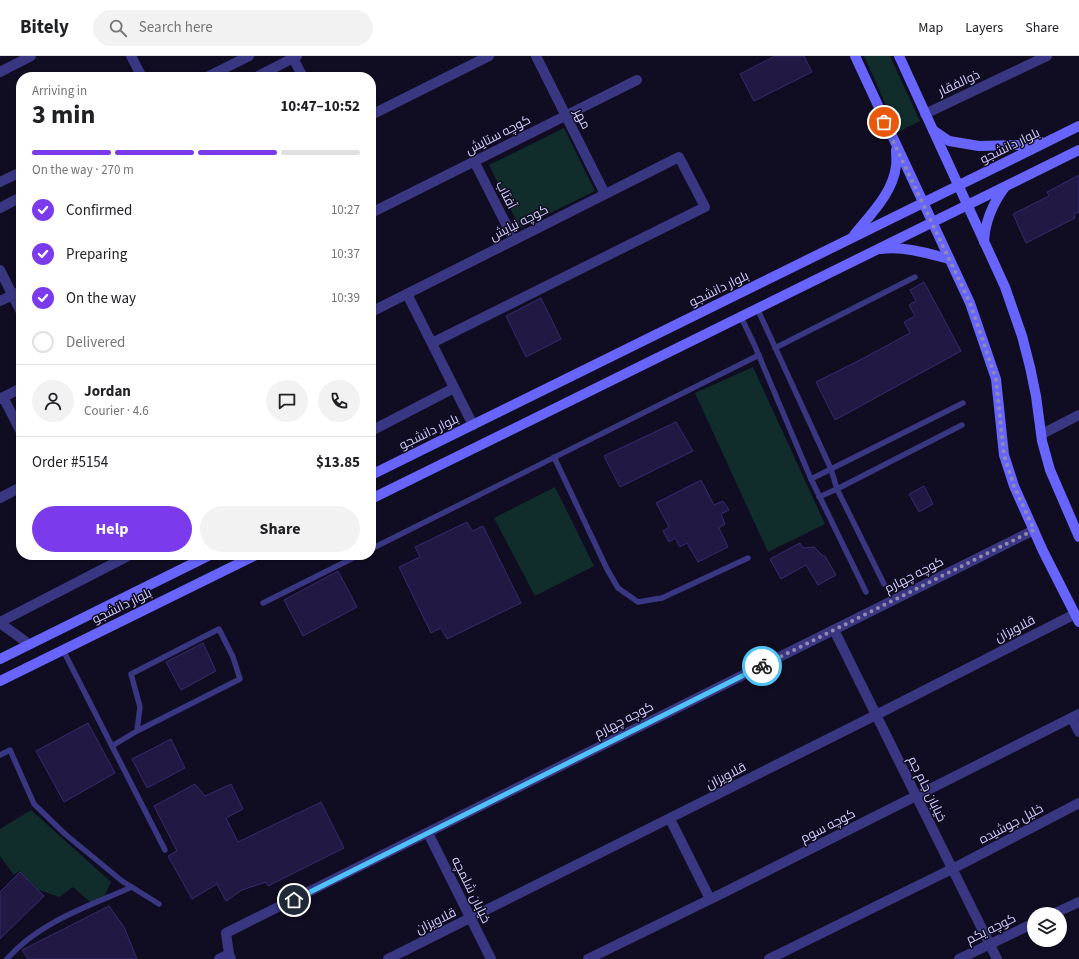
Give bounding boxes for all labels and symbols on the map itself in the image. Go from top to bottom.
street label: ذوالفقار [934,65,983,101]
street label: مهر [569,105,595,132]
pin [867,105,901,139]
street label: کوچه ستایش [462,111,534,159]
street label: بلوار دانشجو [977,124,1043,168]
street label: آفتاب [491,178,521,213]
street label: كوچه نيايش [486,201,552,245]
street label: بلوار دانشجو [686,267,752,311]
street label: بلوار دانشجو [396,410,462,454]
street label: کوچه چهارم [881,552,947,598]
street label: بلوار دانشجو [89,584,155,628]
street label: قلاویزان [992,611,1038,647]
courier [742,646,782,686]
street label: کوچه چهارم [591,697,657,743]
street label: خیابان جام جم [903,753,951,825]
street label: قلاویزان [703,758,749,794]
street label: خلیل جوشیده [976,799,1046,849]
street label: کوچه سوم [797,805,859,847]
street label: خیابان شلمچه [447,854,495,926]
pin [277,883,311,917]
street label: قلاویزان [413,903,459,939]
street label: کوچه یکم [963,909,1019,949]

